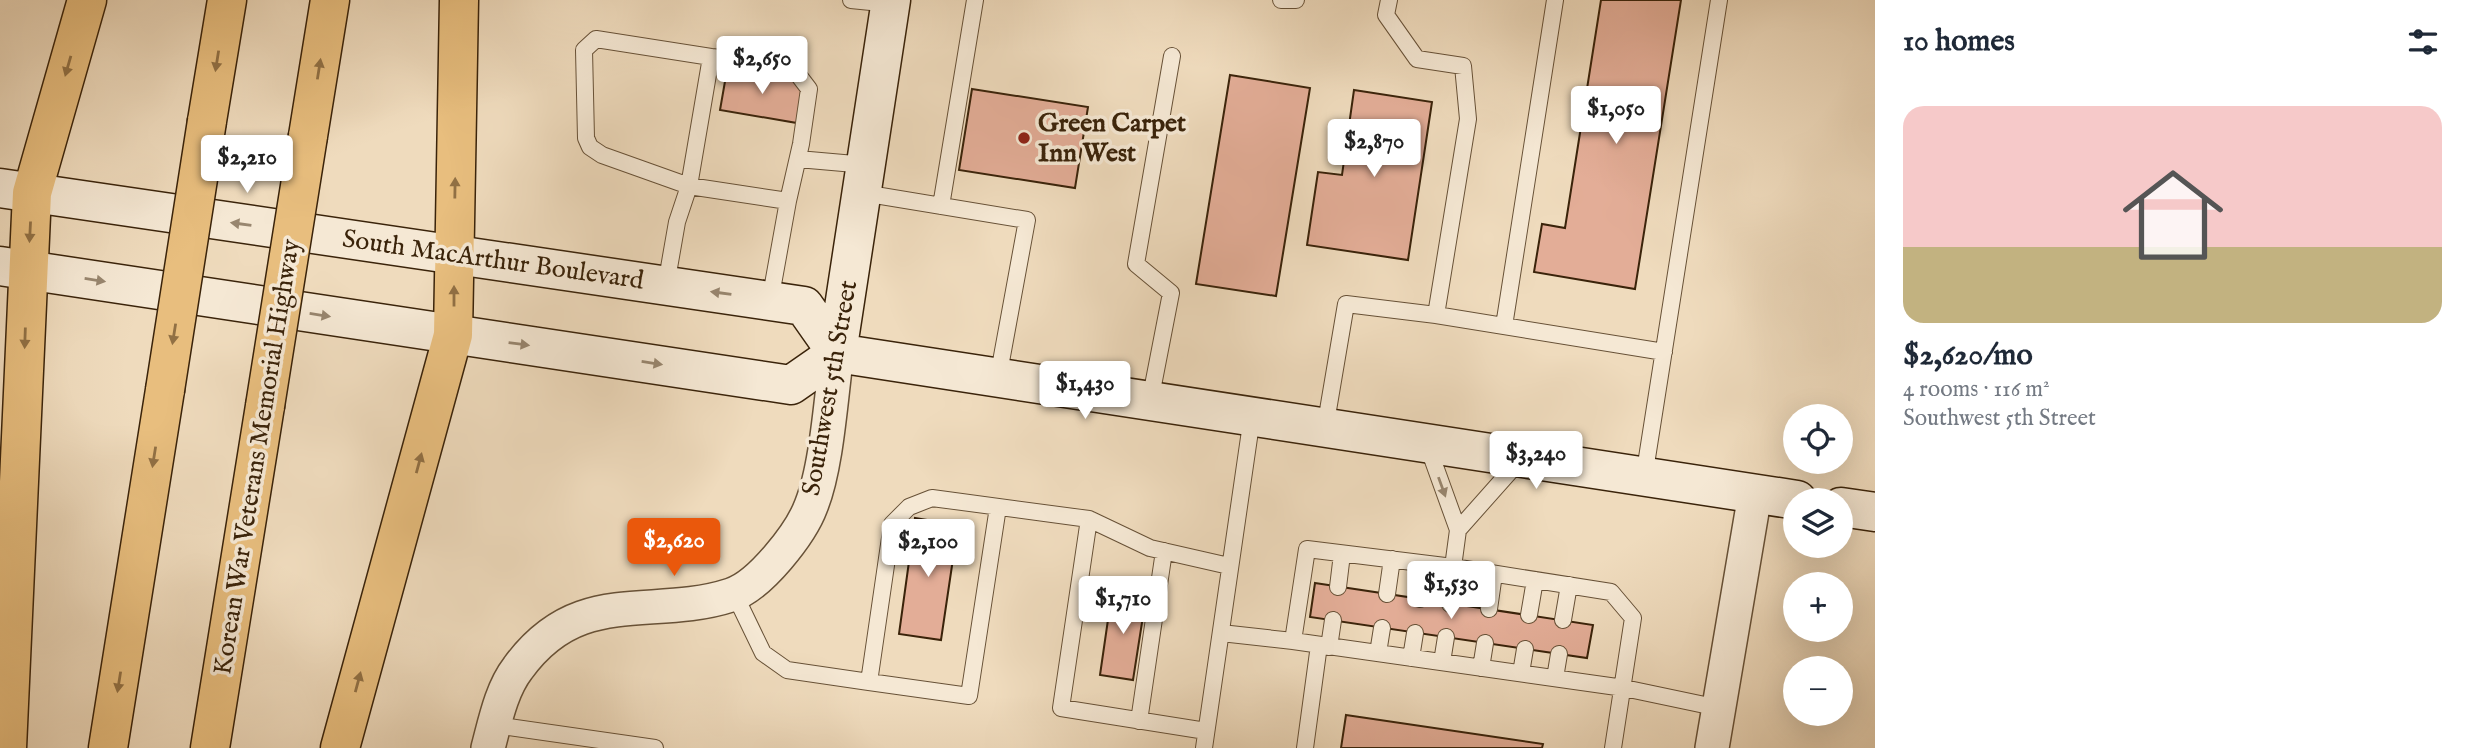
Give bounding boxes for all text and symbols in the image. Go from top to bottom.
text: 10 homes [1903,23,2015,61]
icon: filters [2404,23,2442,61]
pin: $2,650 [705,36,819,96]
text: $2,650 [733,44,791,73]
one-way arrow [211,50,222,72]
one-way arrow [62,55,73,77]
one-way arrow [314,58,325,80]
pin: $1,050 [1559,86,1673,146]
text: $1,050 [1587,94,1645,123]
place label: Green Carpet Inn West [1038,107,1186,170]
pin: $2,870 [1317,120,1431,179]
text: $2,870 [1344,127,1404,156]
marker: Green Carpet Inn West [1016,130,1032,146]
pin: $2,210 [190,136,304,195]
text: $2,210 [217,143,277,172]
icon: home [2110,152,2236,278]
one-way arrow [449,176,461,198]
one-way arrow [230,218,252,229]
one-way arrow [24,221,35,243]
street label: South MacArthur Boulevard [340,223,646,298]
street label: Korean War Veterans Memorial Highway [206,237,308,677]
one-way arrow [84,275,106,286]
street label: Southwest 5th Street [795,278,865,498]
one-way arrow [448,284,460,306]
one-way arrow [710,287,732,298]
one-way arrow [309,310,331,321]
one-way arrow [168,323,179,345]
one-way arrow [19,328,30,350]
text: $2,620/mo [1903,337,2033,375]
one-way arrow [508,338,530,349]
one-way arrow [641,358,663,369]
pin: $1,430 [1028,362,1142,421]
text: $1,430 [1055,369,1115,398]
text: 4 rooms · 116 m² [1903,375,2050,404]
map controls [1783,404,1853,726]
button: locate [1783,404,1853,474]
text: Southwest 5th Street [1903,404,2096,433]
pin: $3,240 [1479,432,1593,491]
text: $3,240 [1506,439,1566,468]
one-way arrow [148,446,159,468]
one-way arrow [414,452,424,473]
one-way arrow [1437,476,1448,497]
button: layers [1783,488,1853,558]
pin: $2,620 [617,518,731,578]
pin: $2,100 [871,520,985,579]
text: $2,620 [643,526,705,555]
text: $2,100 [898,527,958,556]
pin: $1,530 [1394,562,1508,621]
text: $1,530 [1423,569,1479,598]
button: + [1783,572,1853,642]
pin: $1,710 [1066,576,1180,636]
text: $1,710 [1095,584,1151,613]
button: − [1783,656,1853,726]
one-way arrow [113,671,124,693]
one-way arrow [353,671,364,693]

